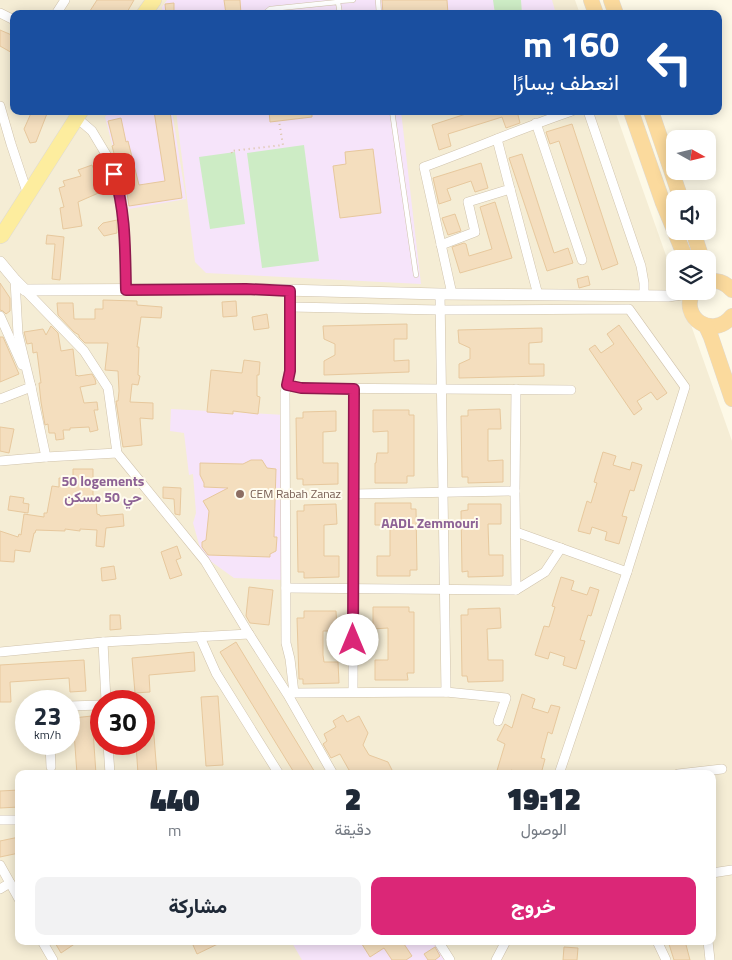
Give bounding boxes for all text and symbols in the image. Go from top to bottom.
text: 160 m [523,17,619,71]
icon: left [637,30,702,95]
text: انعطف يسارًا [513,65,619,99]
north arrow [666,130,716,180]
map controls [666,130,716,300]
pin [93,153,135,195]
icon: arrive [100,160,128,188]
button: sound [666,190,716,240]
button: layers [666,250,716,300]
district label: 50 logements حي 50 مسكن [62,470,145,509]
place label: CEM Rabah Zanaz [250,484,341,503]
marker: CEM Rabah Zanaz [234,488,246,500]
district label: AADL Zemmouri [381,512,479,533]
position arrow [326,613,378,665]
speed limit sign: 30 [90,690,155,755]
text: 23 [33,697,62,735]
text: km/h [34,725,61,744]
text: 2 [345,776,361,822]
text: 19:12 [506,776,581,822]
text: 440 [150,777,199,823]
text: دقيقة [334,817,371,841]
text: الوصول [521,817,567,841]
text: m [168,818,181,842]
button: مشاركة [35,877,361,935]
button: خروج [371,877,696,935]

